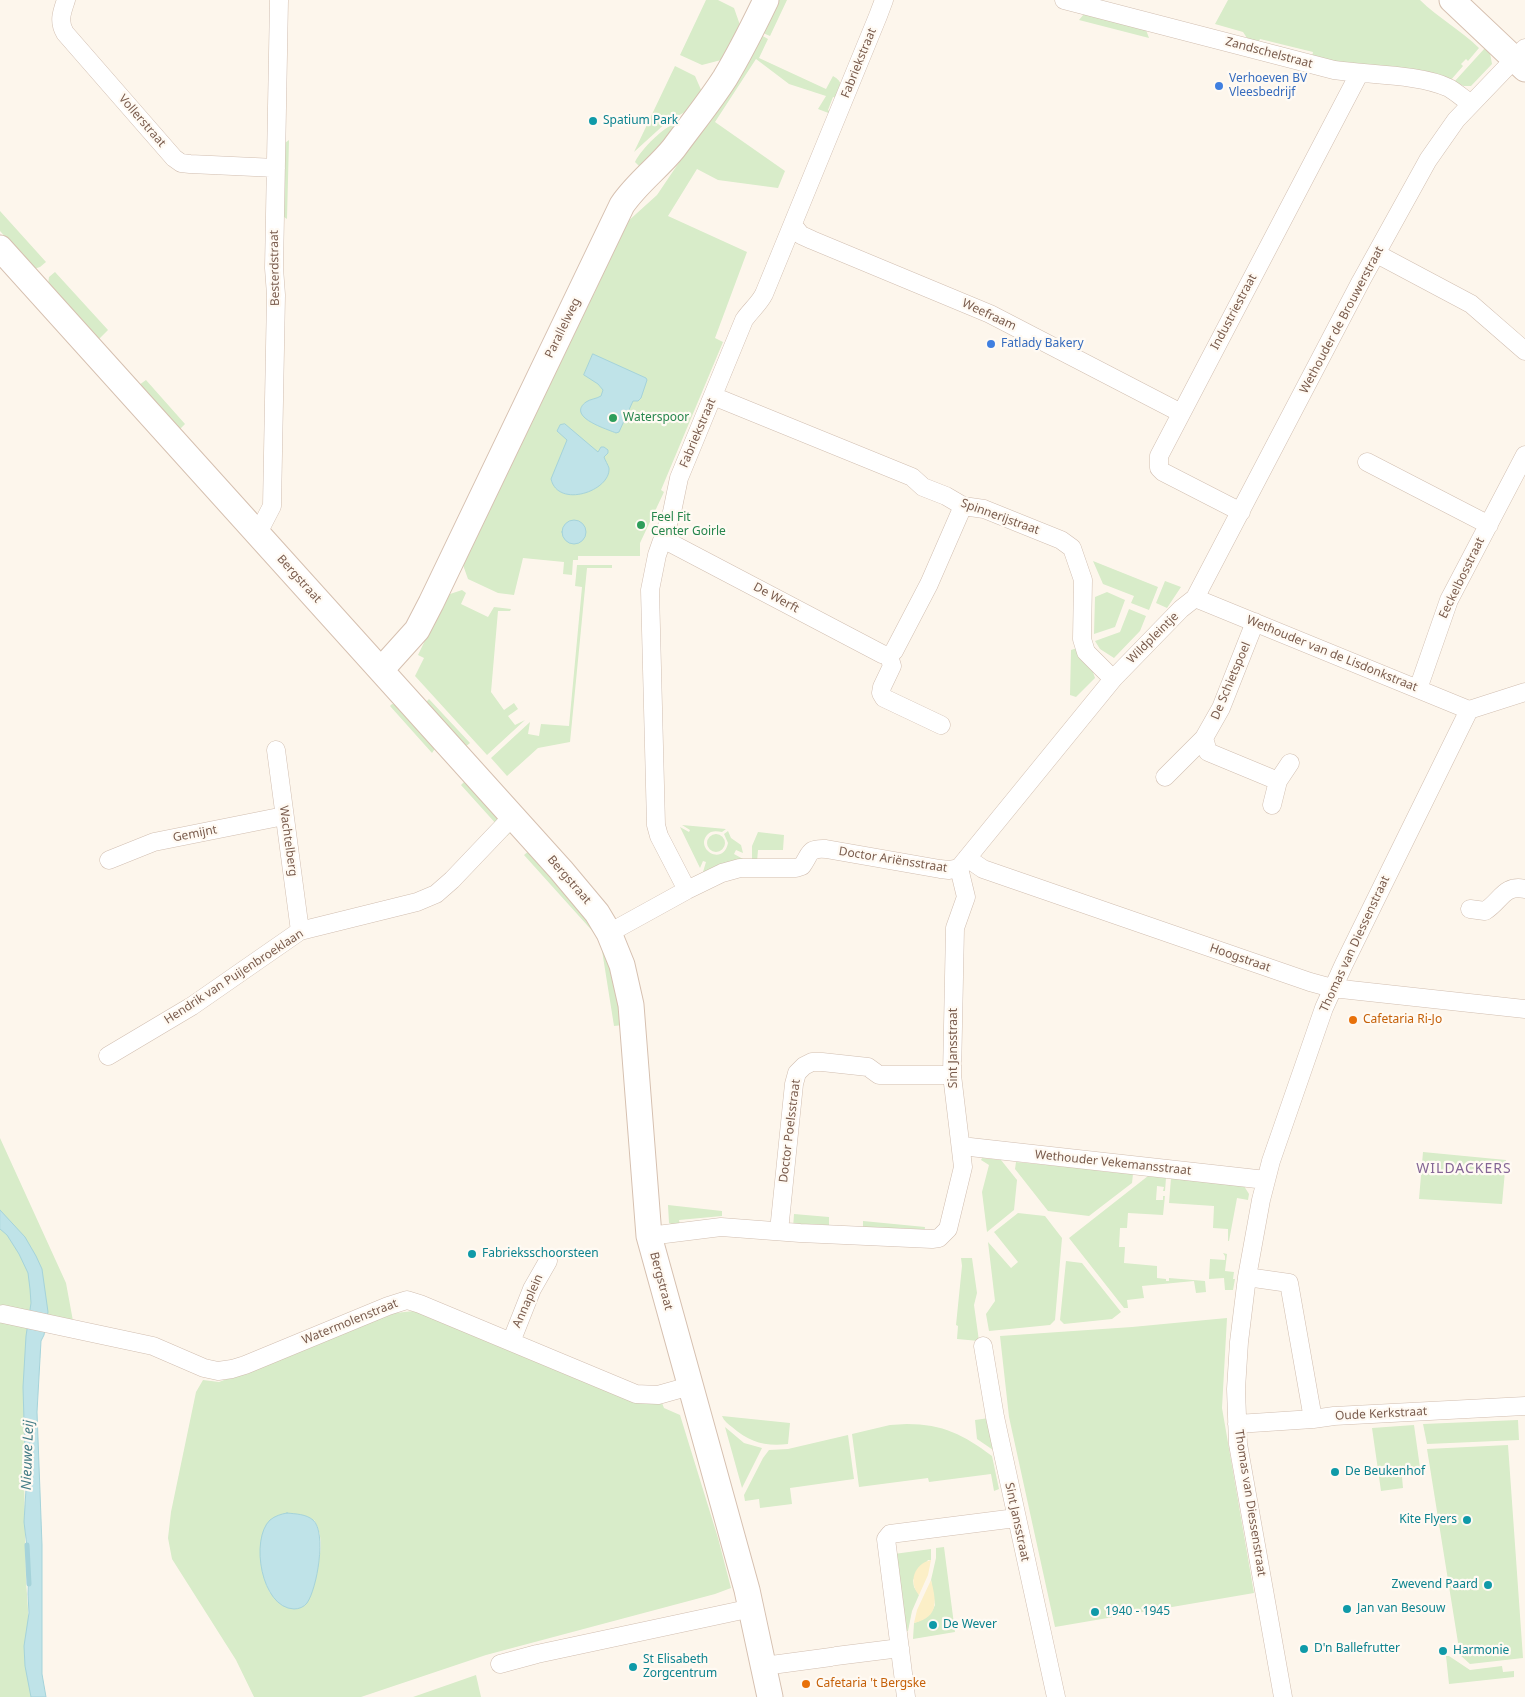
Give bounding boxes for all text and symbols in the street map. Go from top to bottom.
street label: Fabriekstraat [838,26,880,100]
street label: Zandschelstraat [1224,34,1314,72]
place label: Verhoeven BV Vleesbedrijf [1229,72,1307,100]
marker: Verhoeven BV Vleesbedrijf [1213,80,1225,92]
street label: Vollerstraat [115,92,169,150]
place label: Spatium Park [603,114,678,128]
marker: Spatium Park [587,115,599,127]
street label: Besterdstraat [267,230,283,306]
street label: Wethouder de Brouwerstraat [1297,244,1387,396]
street label: Industriestraat [1208,272,1260,352]
street label: Parallelweg [542,296,584,360]
street label: Weefraam [960,296,1018,334]
place label: Fatlady Bakery [1001,337,1084,351]
marker: Fatlady Bakery [985,338,997,350]
street label: Fabriekstraat [677,396,719,470]
place label: Waterspoor [623,411,689,425]
marker: Waterspoor [607,412,619,424]
street label: Spinnerijstraat [959,496,1041,538]
place label: Feel Fit Center Goirle [651,511,726,539]
marker: Feel Fit Center Goirle [635,519,647,531]
street label: Eeckelbosstraat [1436,535,1488,621]
street label: Bergstraat [274,552,324,606]
street label: De Werft [751,580,801,616]
street label: Wildpleintje [1124,609,1182,667]
street label: Wethouder van de Lisdonkstraat [1244,613,1420,695]
street label: De Schietspoel [1208,640,1254,722]
street label: Wachtelberg [276,805,300,877]
street label: Gemijnt [172,823,218,845]
street label: Doctor Ariënsstraat [838,844,948,876]
street label: Bergstraat [544,853,594,907]
street label: Thomas van Diessenstraat [1317,874,1393,1014]
street label: Hendrik van Puijenbroeklaan [162,927,306,1027]
street label: Hoogstraat [1208,941,1272,975]
street label: Sint Jansstraat [947,1008,961,1088]
place label: Cafetaria Ri-Jo [1363,1013,1442,1027]
marker: Cafetaria Ri-Jo [1347,1014,1359,1026]
street label: Doctor Poelsstraat [777,1078,803,1184]
street label: Wethouder Vekemansstraat [1034,1148,1192,1178]
district label: WILDACKERS [1415,1161,1513,1177]
place label: Fabrieksschoorsteen [482,1247,599,1261]
marker: Fabrieksschoorsteen [466,1248,478,1260]
street label: Bergstraat [646,1250,676,1312]
street label: Annaplein [510,1272,546,1330]
street label: Watermolenstraat [300,1296,400,1348]
street label: Oude Kerkstraat [1335,1404,1427,1424]
water label: Nieuwe Leij [18,1420,38,1490]
street label: Thomas van Diessenstraat [1231,1429,1269,1577]
place label: De Beukenhof [1345,1465,1425,1479]
marker: De Beukenhof [1329,1466,1341,1478]
street label: Sint Jansstraat [1002,1481,1032,1563]
place label: Kite Flyers [1399,1513,1457,1527]
marker: Kite Flyers [1461,1514,1473,1526]
place label: Zwevend Paard [1392,1578,1478,1592]
marker: Zwevend Paard [1482,1579,1494,1591]
place label: Jan van Besouw [1357,1602,1445,1616]
marker: Jan van Besouw [1341,1603,1353,1615]
place label: 1940 - 1945 [1105,1605,1170,1619]
marker: 1940 - 1945 [1089,1606,1101,1618]
place label: De Wever [943,1618,997,1632]
marker: De Wever [927,1619,939,1631]
place label: D'n Ballefrutter [1314,1642,1400,1656]
marker: D'n Ballefrutter [1298,1643,1310,1655]
place label: Harmonie [1453,1644,1509,1658]
marker: Harmonie [1437,1645,1449,1657]
place label: St Elisabeth Zorgcentrum [643,1653,717,1681]
marker: St Elisabeth Zorgcentrum [627,1661,639,1673]
place label: Cafetaria 't Bergske [816,1677,926,1691]
marker: Cafetaria 't Bergske [800,1678,812,1690]

